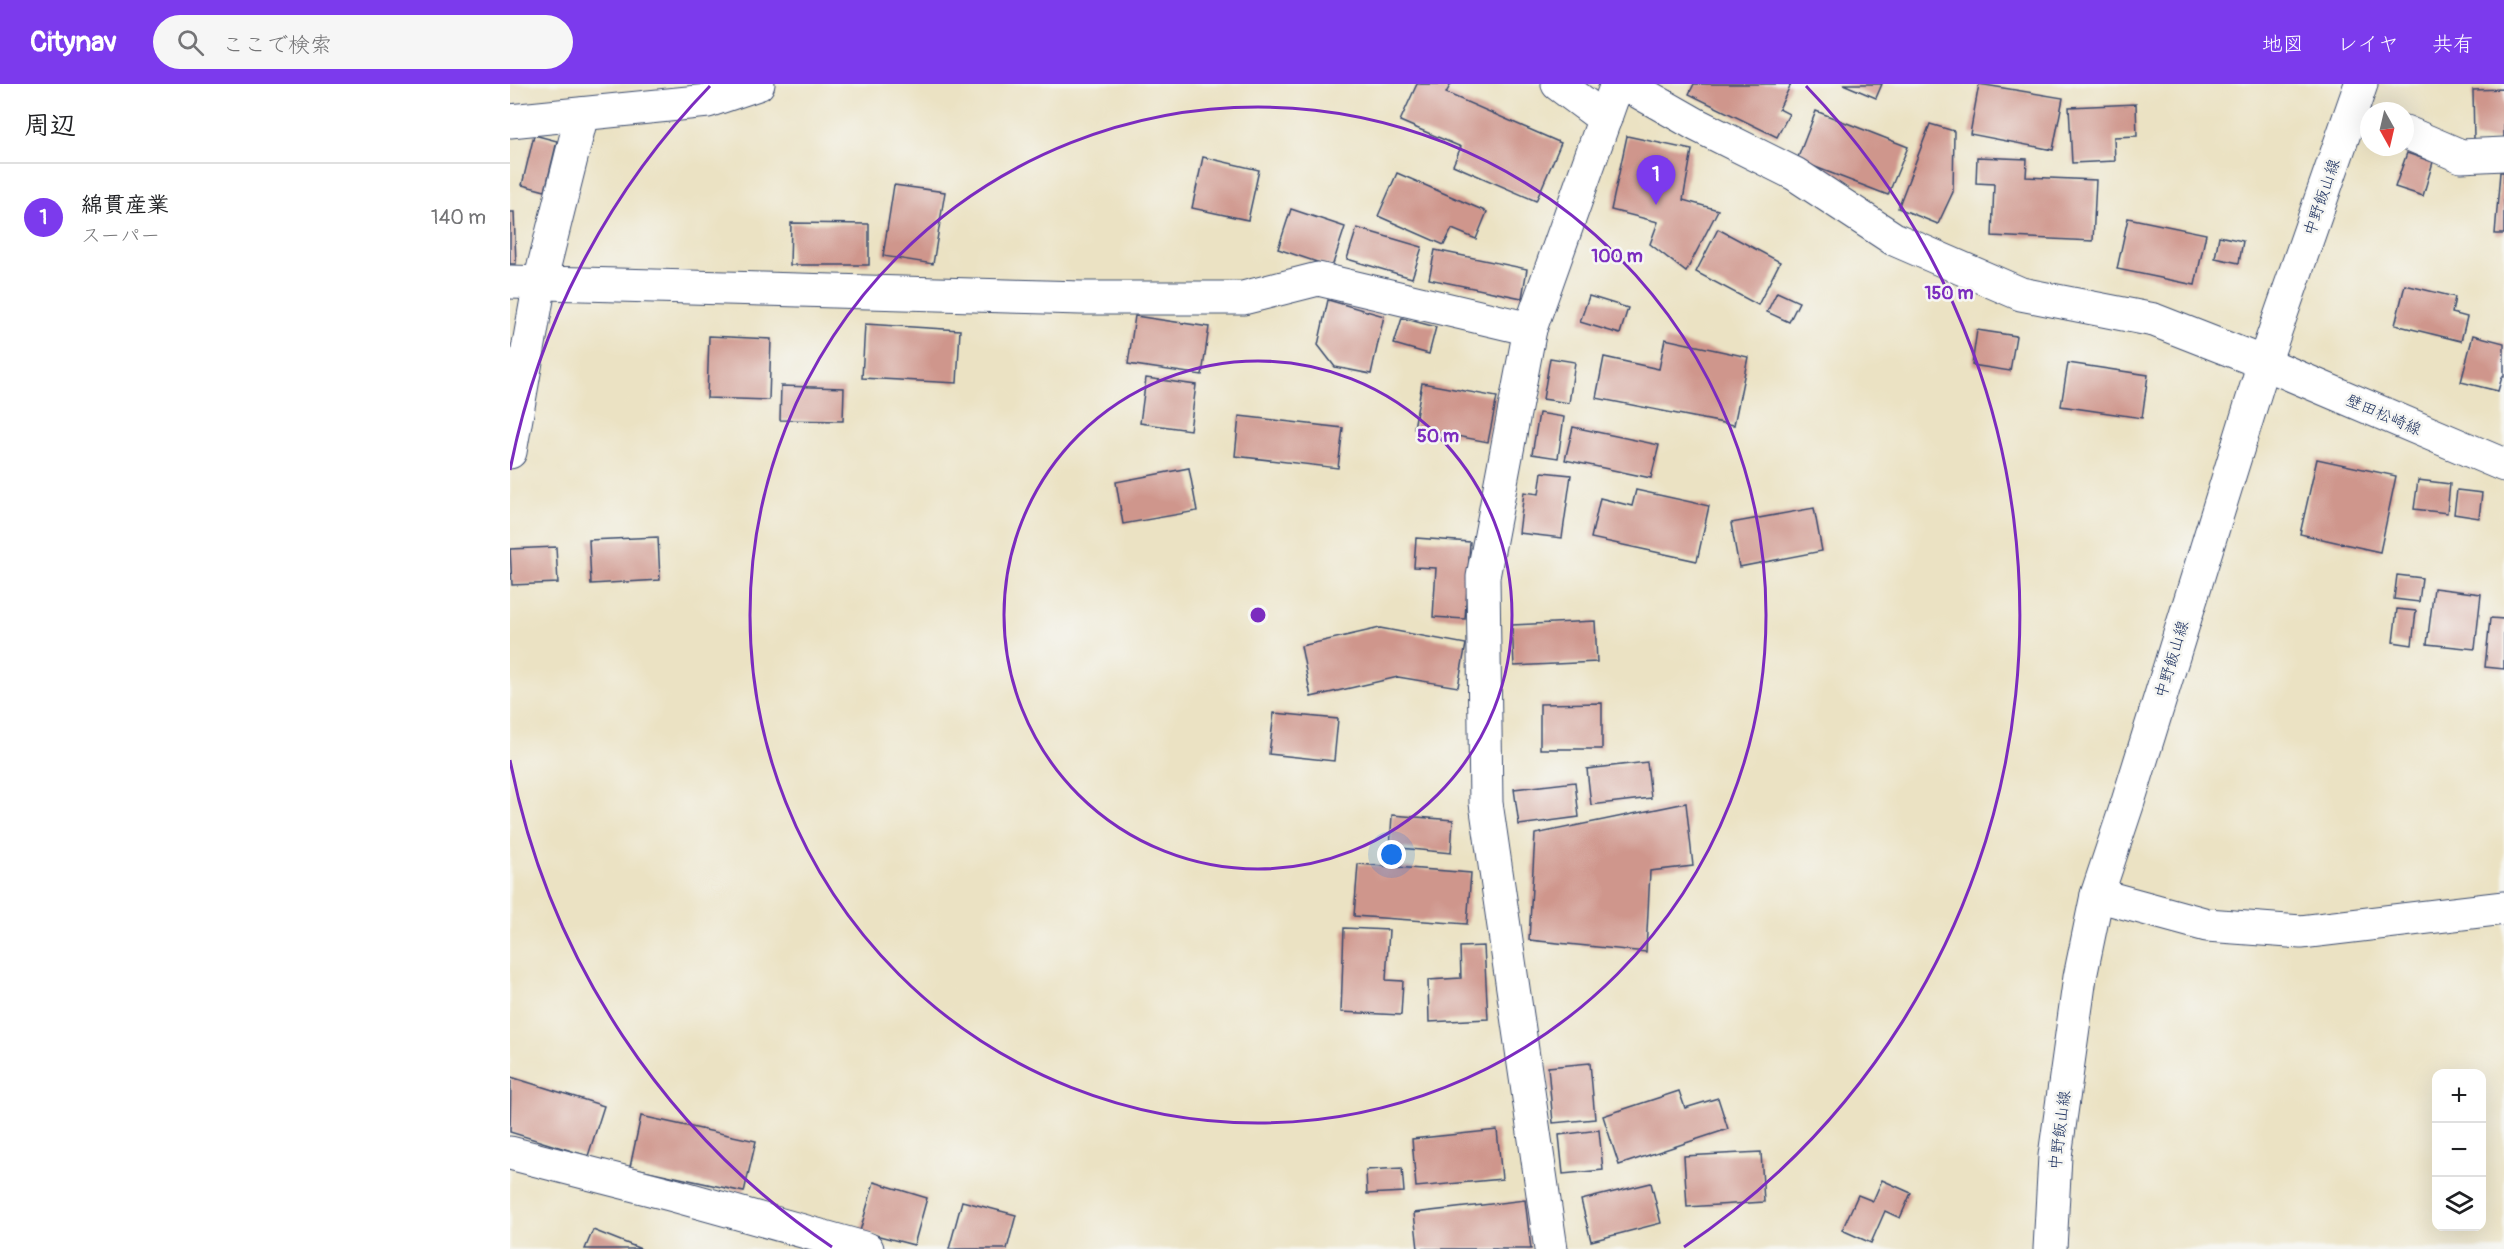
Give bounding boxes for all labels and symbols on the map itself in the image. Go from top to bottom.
north arrow [2360,102,2414,156]
pin: 1 [1636,156,1676,205]
street label: 中野飯山線 [2299,156,2344,238]
text: 100 m [1591,245,1643,268]
text: 150 m [1925,282,1974,305]
street label: 壁田松崎線 [2343,390,2424,440]
text: 50 m [1417,425,1459,448]
centre of rings [1248,605,1268,625]
street label: 中野飯山線 [2151,618,2193,700]
your location [1377,840,1406,869]
street label: 中野飯山線 [2045,1089,2075,1171]

